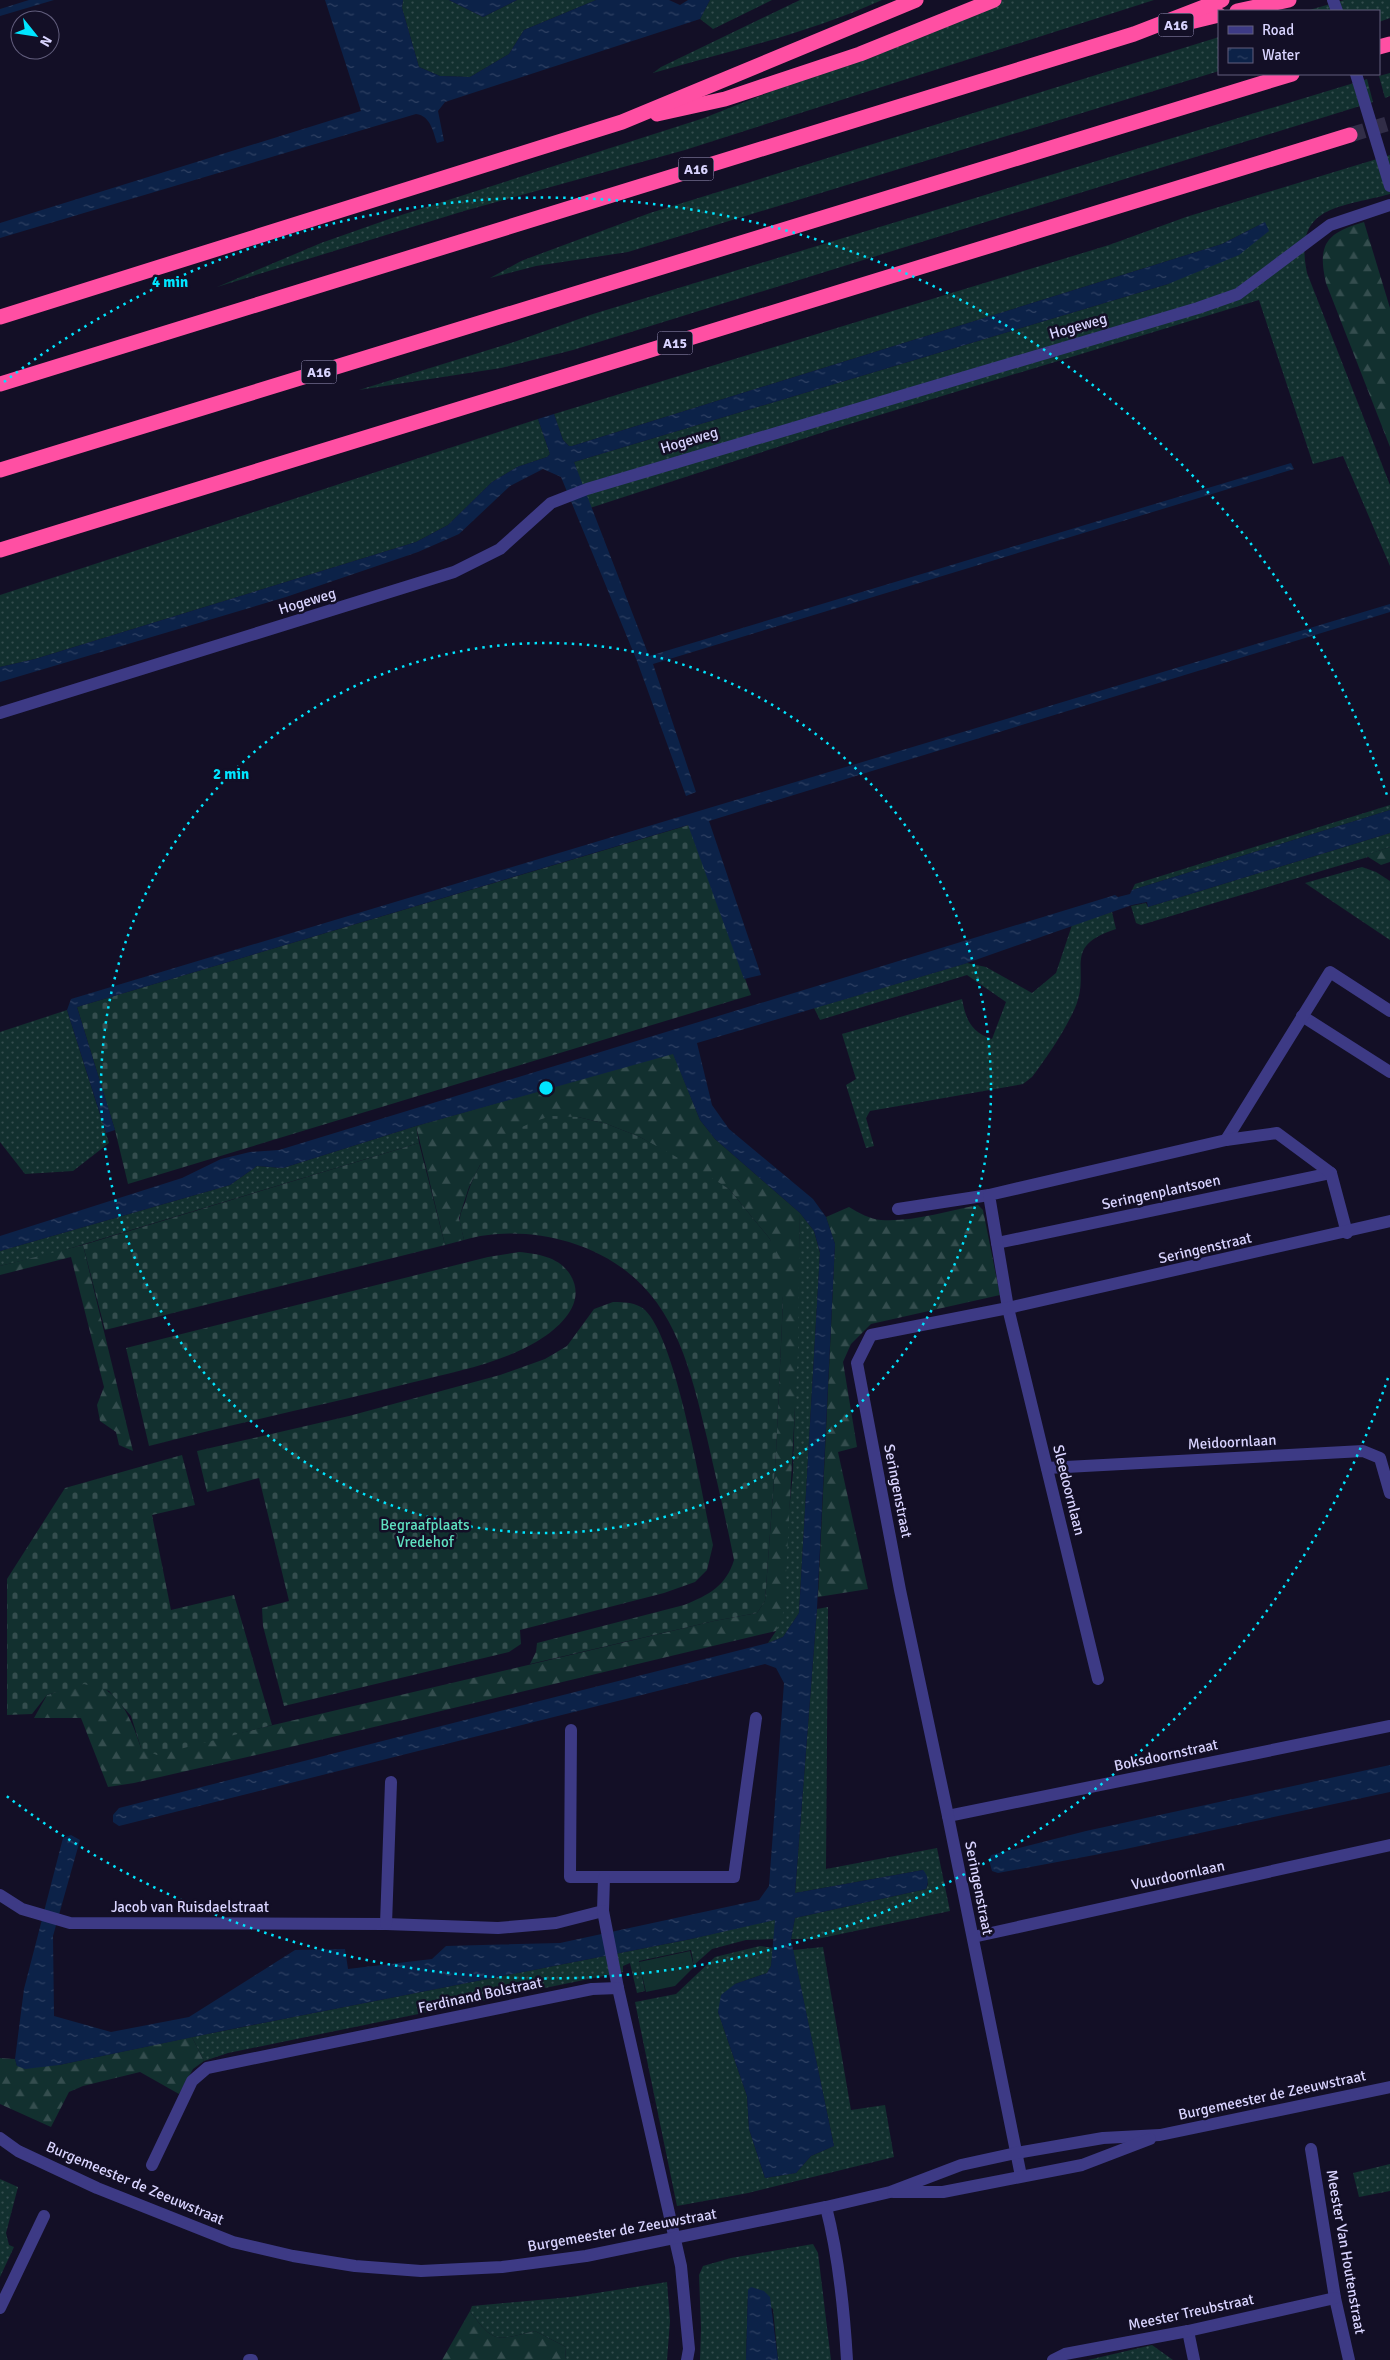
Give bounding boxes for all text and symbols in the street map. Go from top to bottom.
north arrow [10,10,60,60]
legend [1218,10,1380,75]
road number: A16 [1158,14,1194,36]
text: Road [1262,21,1294,39]
text: N [36,33,56,50]
text: Water [1262,46,1300,64]
road number: A16 [678,157,714,180]
text: 4 min [152,273,188,291]
street label: Hogeweg [1047,309,1109,343]
road number: A15 [658,332,692,354]
road number: A16 [302,361,336,384]
street label: Hogeweg [658,423,720,457]
street label: Hogeweg [276,584,338,618]
text: 2 min [213,765,249,783]
centre of rings [537,1079,555,1097]
street label: Seringenplantsoen [1100,1171,1222,1213]
street label: Seringenstraat [1157,1229,1253,1267]
street label: Meidoornlaan [1187,1431,1277,1453]
street label: Seringenstraat [880,1443,916,1539]
street label: Sleedoornlaan [1049,1443,1089,1537]
park label: Begraafplaats Vredehof [380,1516,470,1551]
street label: Boksdoornstraat [1112,1735,1220,1775]
street label: Seringenstraat [961,1840,997,1936]
street label: Vuurdoornlaan [1130,1856,1226,1894]
street label: Jacob van Ruisdaelstraat [111,1898,269,1916]
street label: Ferdinand Bolstraat [416,1973,544,2017]
street label: Burgemeester de Zeeuwstraat [1177,2066,1367,2124]
street label: Burgemeester de Zeeuwstraat [43,2137,227,2229]
street label: Meester Van Houtenstraat [1323,2168,1369,2336]
street label: Burgemeester de Zeeuwstraat [526,2205,718,2255]
street label: Meester Treubstraat [1126,2290,1256,2334]

